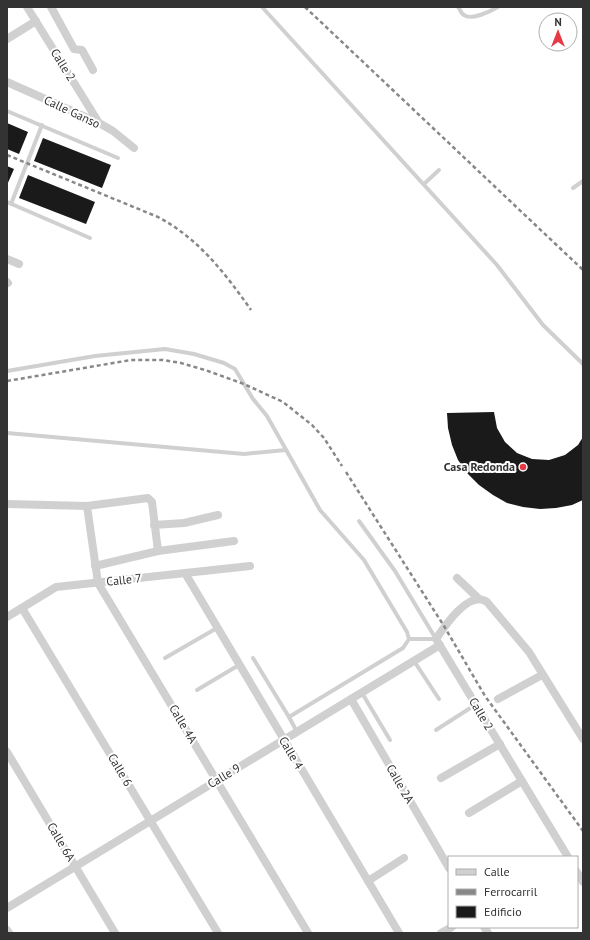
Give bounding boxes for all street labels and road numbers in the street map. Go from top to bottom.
street label: Calle 2 [48,46,79,84]
street label: Calle Ganso [42,92,103,131]
street label: Calle 7 [106,570,142,589]
street label: Calle 2 [466,695,497,733]
street label: Calle 4A [166,702,201,746]
street label: Calle 4 [276,734,307,772]
street label: Calle 6 [105,751,136,789]
street label: Calle 9 [205,760,243,791]
street label: Calle 2A [383,762,418,806]
street label: Calle 6A [44,820,79,864]

